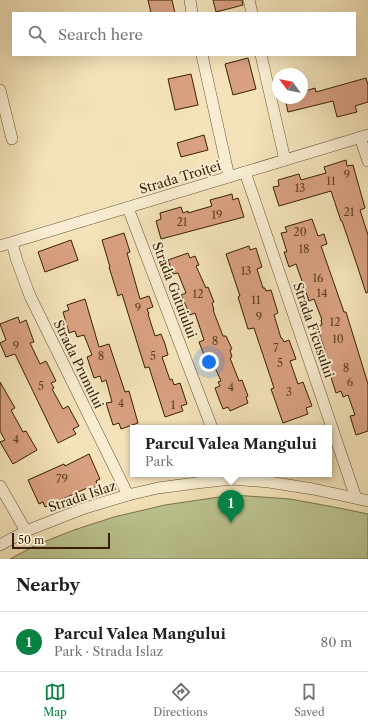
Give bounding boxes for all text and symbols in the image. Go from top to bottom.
search box [12,12,356,56]
icon: search [26,23,48,45]
text: Search here [58,25,143,44]
north arrow [272,68,308,104]
street label: Strada Troiței [137,157,223,198]
house number: 9 [344,168,350,182]
house number: 11 [326,174,336,188]
house number: 13 [295,181,305,195]
house number: 21 [344,205,355,219]
house number: 19 [211,208,223,222]
house number: 21 [177,215,188,229]
house number: 20 [293,225,307,239]
street label: Strada Gutuiului [149,240,201,340]
house number: 18 [298,242,310,256]
house number: 13 [241,264,251,278]
house number: 16 [312,271,324,285]
street label: Strada Ficusului [290,280,338,380]
house number: 14 [317,286,327,300]
house number: 12 [193,287,203,301]
house number: 11 [251,293,261,307]
house number: 9 [135,301,141,315]
house number: 9 [256,310,262,324]
house number: 12 [330,315,340,329]
street label: Strada Prunului [51,317,107,411]
house number: 10 [332,332,344,346]
house number: 8 [212,334,218,348]
house number: 9 [13,339,19,353]
house number: 7 [273,341,279,355]
house number: 8 [98,349,104,363]
house number: 5 [150,349,156,363]
your location [199,352,219,372]
house number: 5 [277,356,283,370]
house number: 8 [343,361,349,375]
house number: 6 [347,375,354,389]
house number: 5 [38,379,44,393]
house number: 4 [228,380,234,394]
house number: 3 [286,385,292,399]
house number: 4 [118,396,124,410]
house number: 1 [171,398,176,412]
popup [130,425,332,477]
house number: 4 [13,432,19,446]
text: Parcul Valea Mangului [145,434,317,453]
text: Park [145,453,173,469]
house number: 79 [56,472,68,486]
street label: Strada Islaz [46,477,118,515]
pin: 1 [218,490,244,523]
scale bar [12,531,110,550]
text: 50 m [18,533,44,547]
text: Nearby [16,575,80,595]
text: Parcul Valea Mangului [54,624,226,643]
text: 1 [26,634,32,650]
text: 80 m [320,634,352,650]
text: Park · Strada Islaz [54,643,163,659]
tab: Map [43,681,67,719]
tab: Directions [153,681,208,719]
tab: Saved [294,681,325,719]

